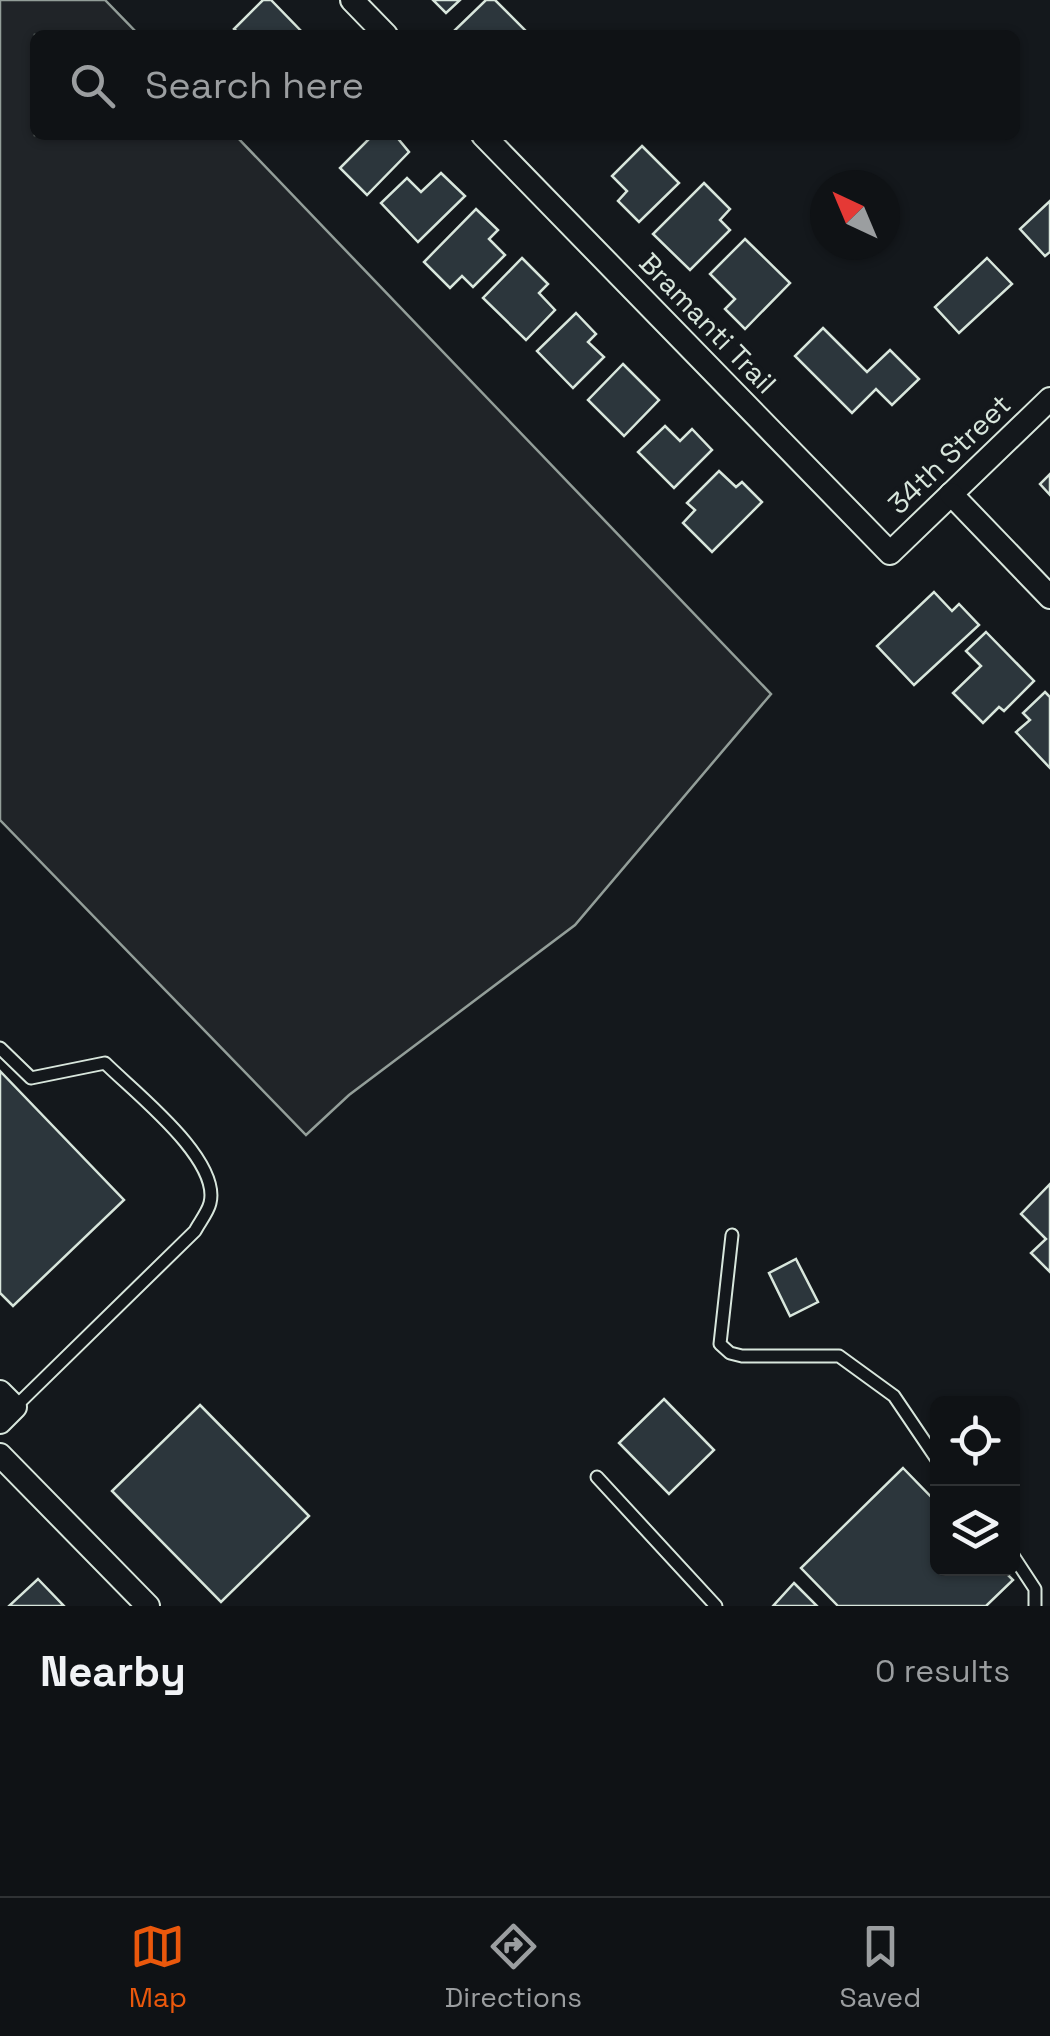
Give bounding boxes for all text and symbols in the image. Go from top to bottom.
search box [30,30,1020,140]
icon: search [65,58,120,113]
text: Search here [145,61,364,109]
north arrow [810,170,900,260]
street label: Bramanti Trail [632,245,784,401]
street label: 34th Street [880,386,1018,522]
map controls [930,1396,1020,1576]
button: locate [930,1396,1020,1486]
button: layers [930,1486,1020,1576]
text: Nearby [40,1645,186,1698]
text: 0 results [875,1651,1010,1691]
tab: Map [129,1919,187,2015]
tab: Directions [445,1919,582,2015]
tab: Saved [840,1919,921,2015]

